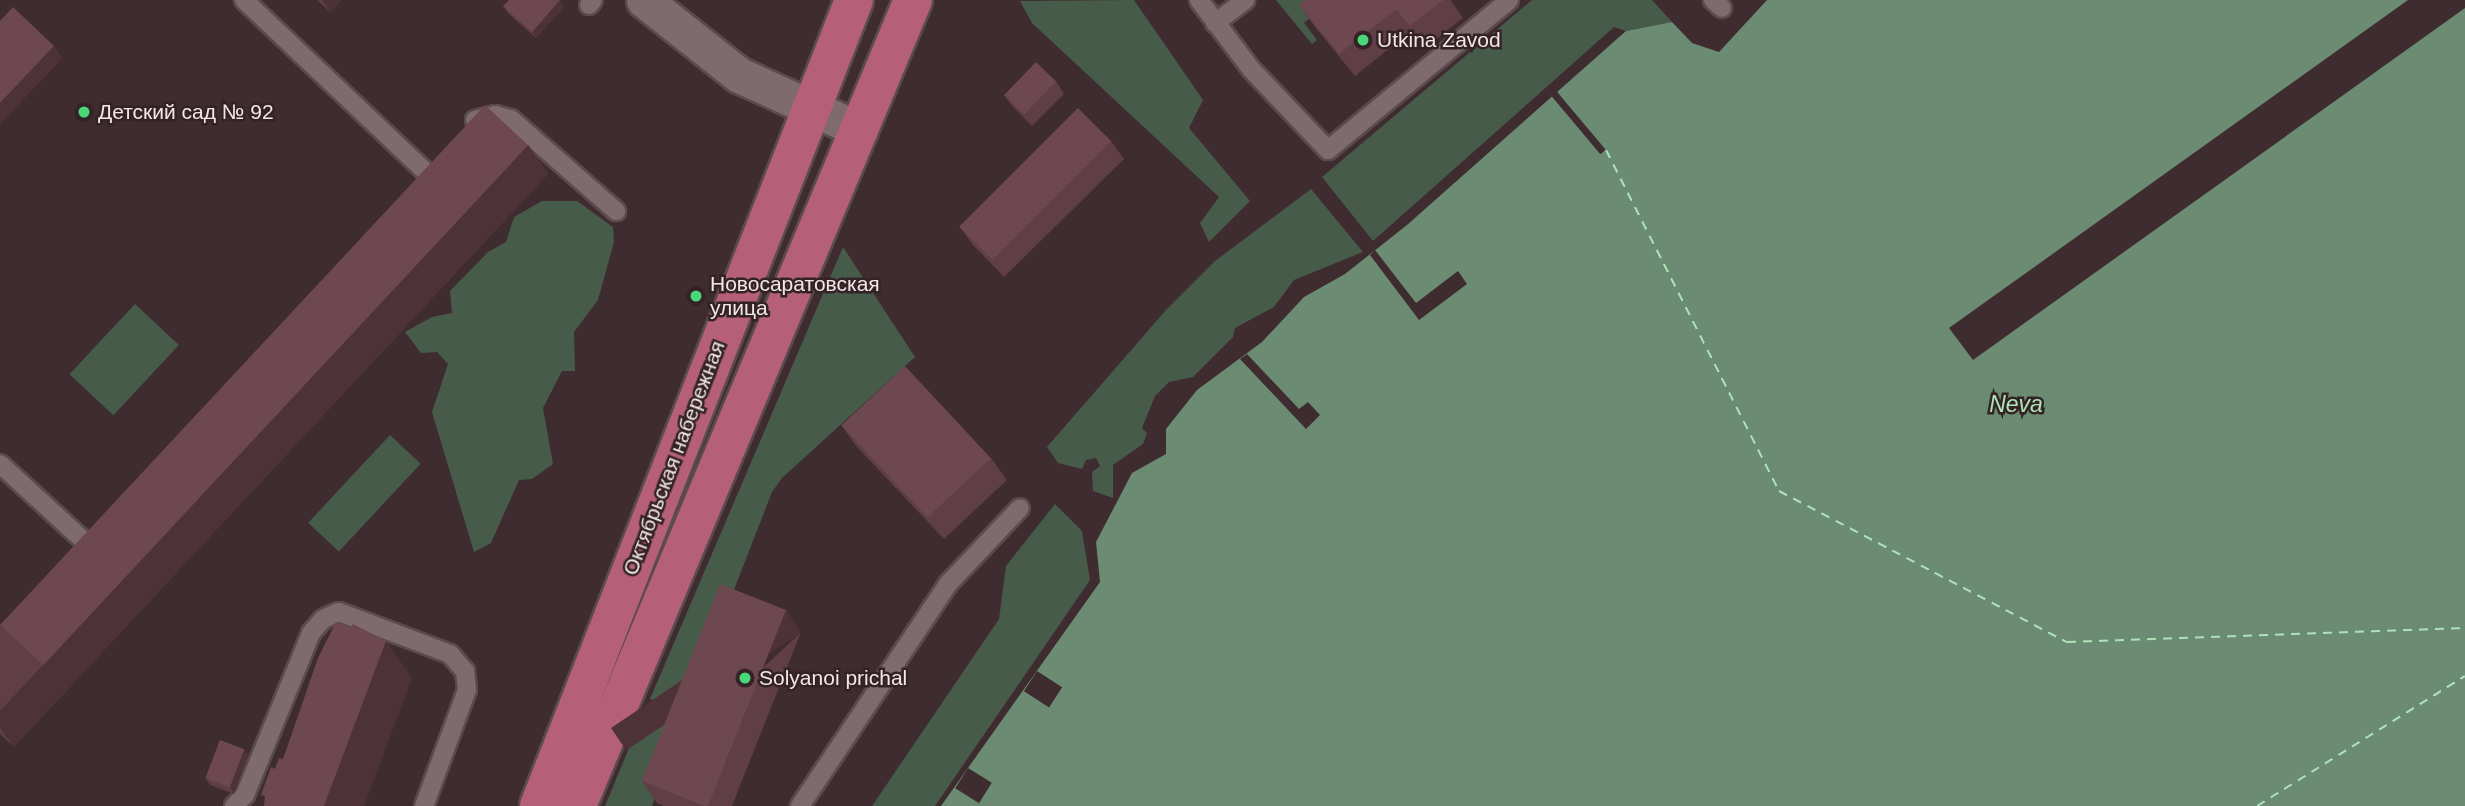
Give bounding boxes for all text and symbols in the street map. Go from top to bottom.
place label: Utkina Zavod [1377,27,1501,53]
marker: Utkina Zavod [1355,32,1371,48]
place label: Детский сад № 92 [98,99,274,125]
marker: Детский сад № 92 [76,104,92,120]
place label: Новосаратовская улица [710,271,880,321]
marker: Новосаратовская улица [688,288,704,304]
street label: Октябрьская набережная [618,337,730,579]
water label: Neva [1989,390,2043,418]
place label: Solyanoi prichal [759,665,907,691]
marker: Solyanoi prichal [737,670,753,686]

